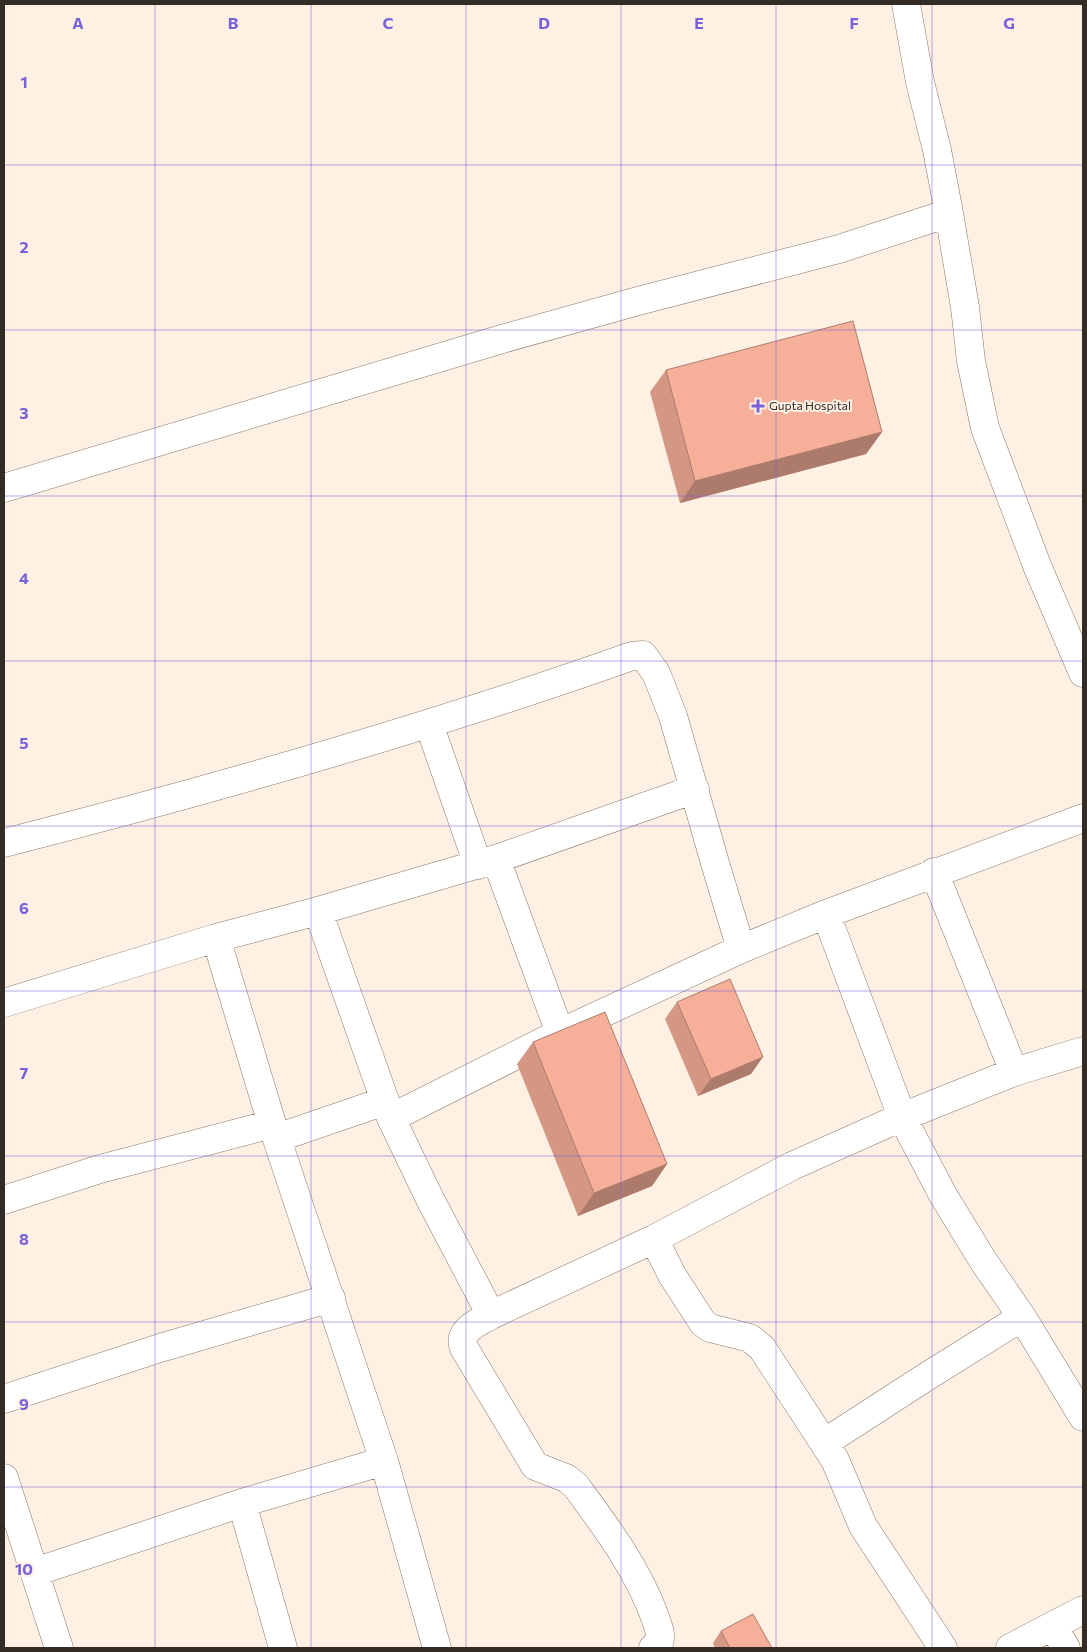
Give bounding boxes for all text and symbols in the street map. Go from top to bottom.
text: A [72,13,84,32]
text: B [228,13,239,32]
text: C [383,13,394,32]
text: D [538,13,550,32]
text: E [694,13,704,32]
text: F [849,13,859,32]
text: G [1003,13,1015,32]
text: 1 [20,72,28,91]
text: 2 [19,237,29,256]
place label: Gupta Hospital [769,398,851,412]
marker: Gupta Hospital [751,399,765,413]
text: 3 [19,403,29,422]
text: 4 [19,568,29,587]
text: 5 [19,733,29,752]
text: 6 [19,898,29,917]
text: 7 [20,1063,29,1082]
text: 8 [19,1229,29,1248]
text: 9 [19,1394,29,1413]
text: 10 [15,1559,33,1578]

